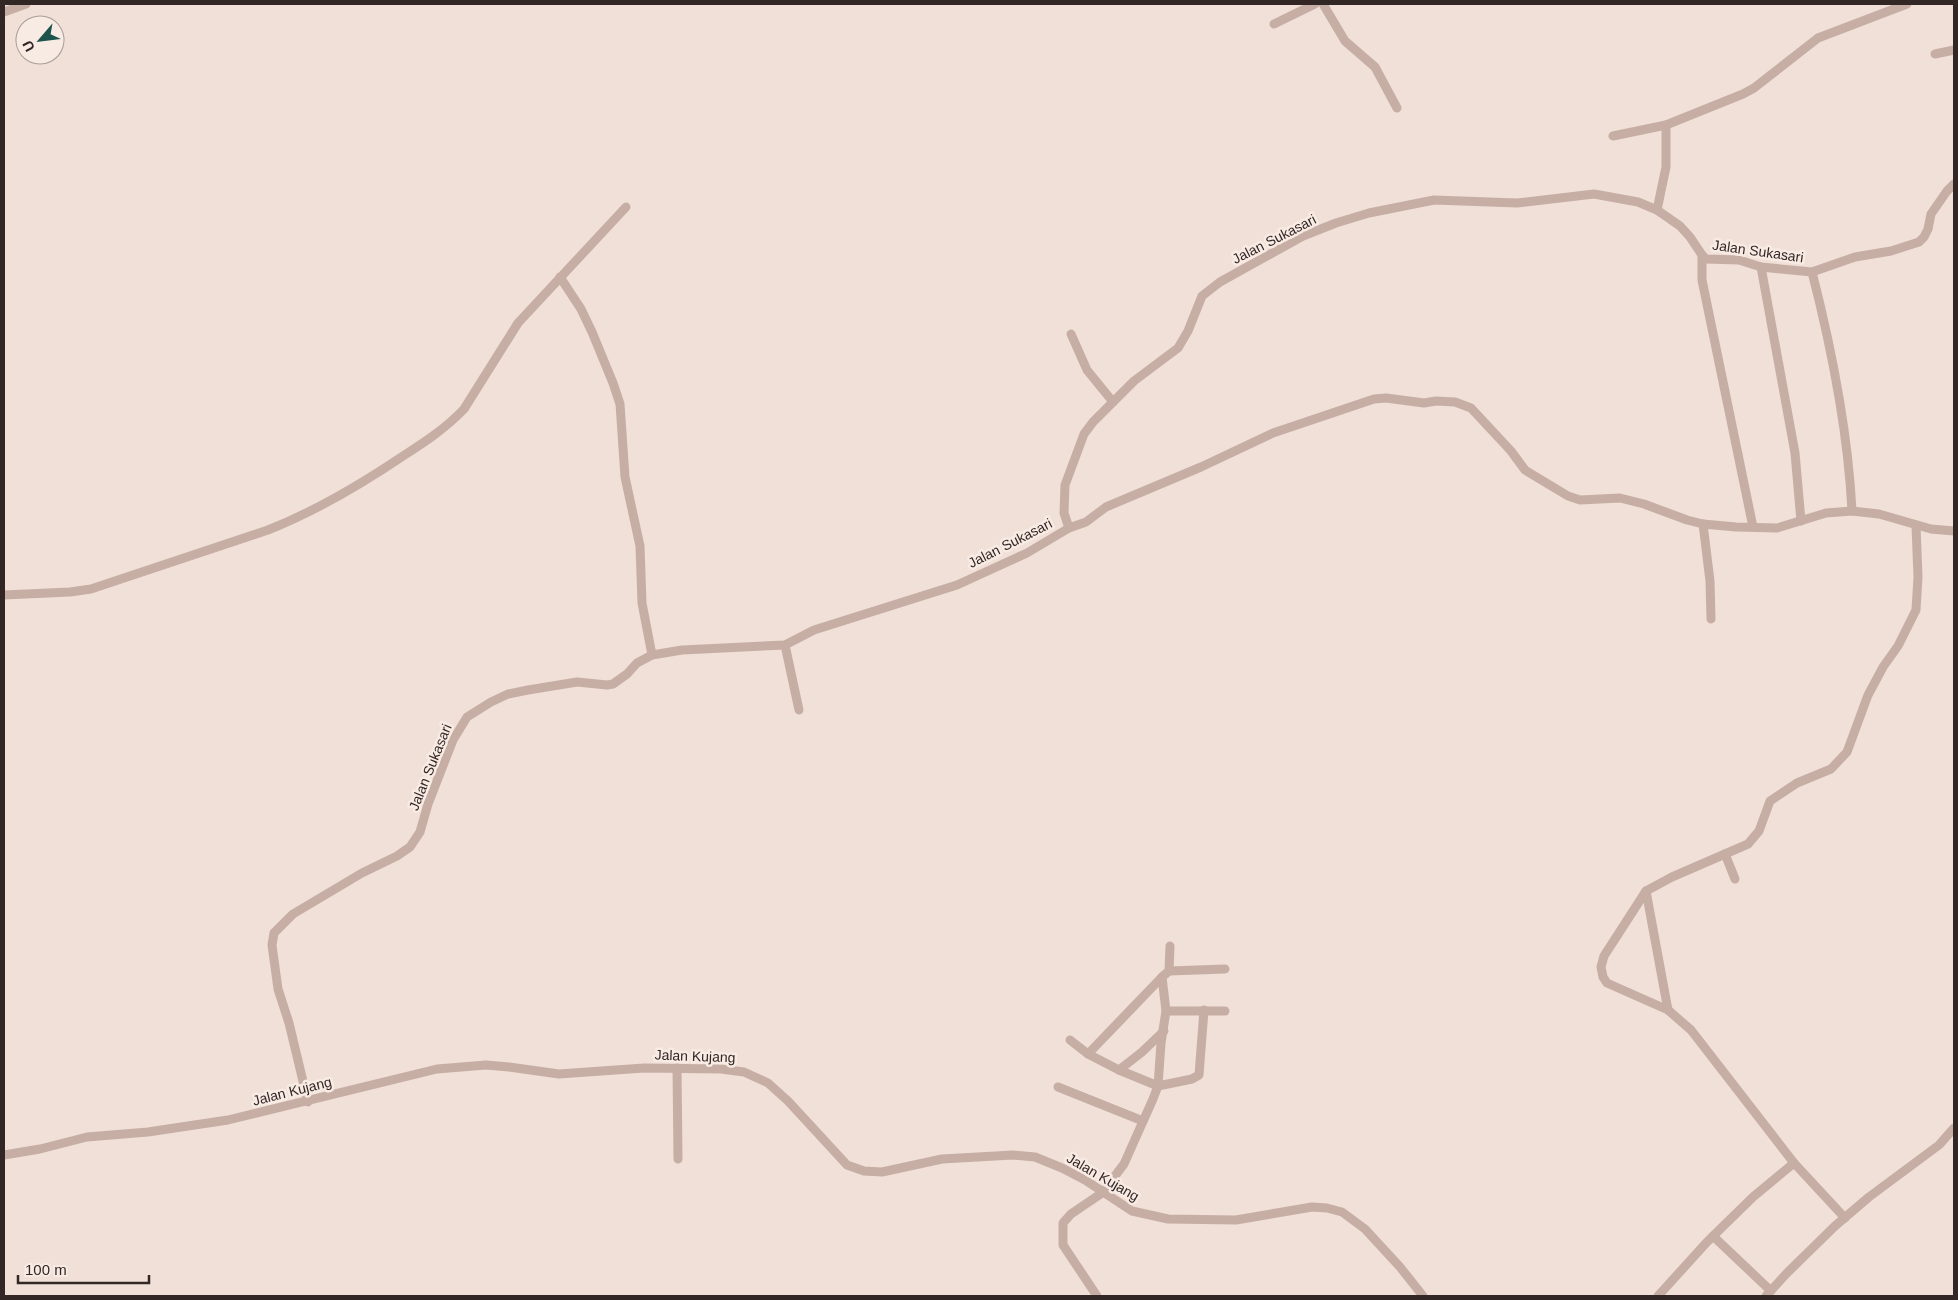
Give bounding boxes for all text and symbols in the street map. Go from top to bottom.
north arrow [15,15,65,65]
text: U [19,38,38,54]
street label: Jalan Sukasari [1229,211,1319,267]
street label: Jalan Sukasari [1711,237,1805,265]
street label: Jalan Sukasari [965,515,1055,571]
street label: Jalan Sukasari [405,721,455,813]
street label: Jalan Kujang [654,1047,736,1065]
street label: Jalan Kujang [251,1073,333,1109]
street label: Jalan Kujang [1064,1150,1142,1204]
scale bar [18,1252,149,1284]
text: 100 m [25,1261,67,1278]

